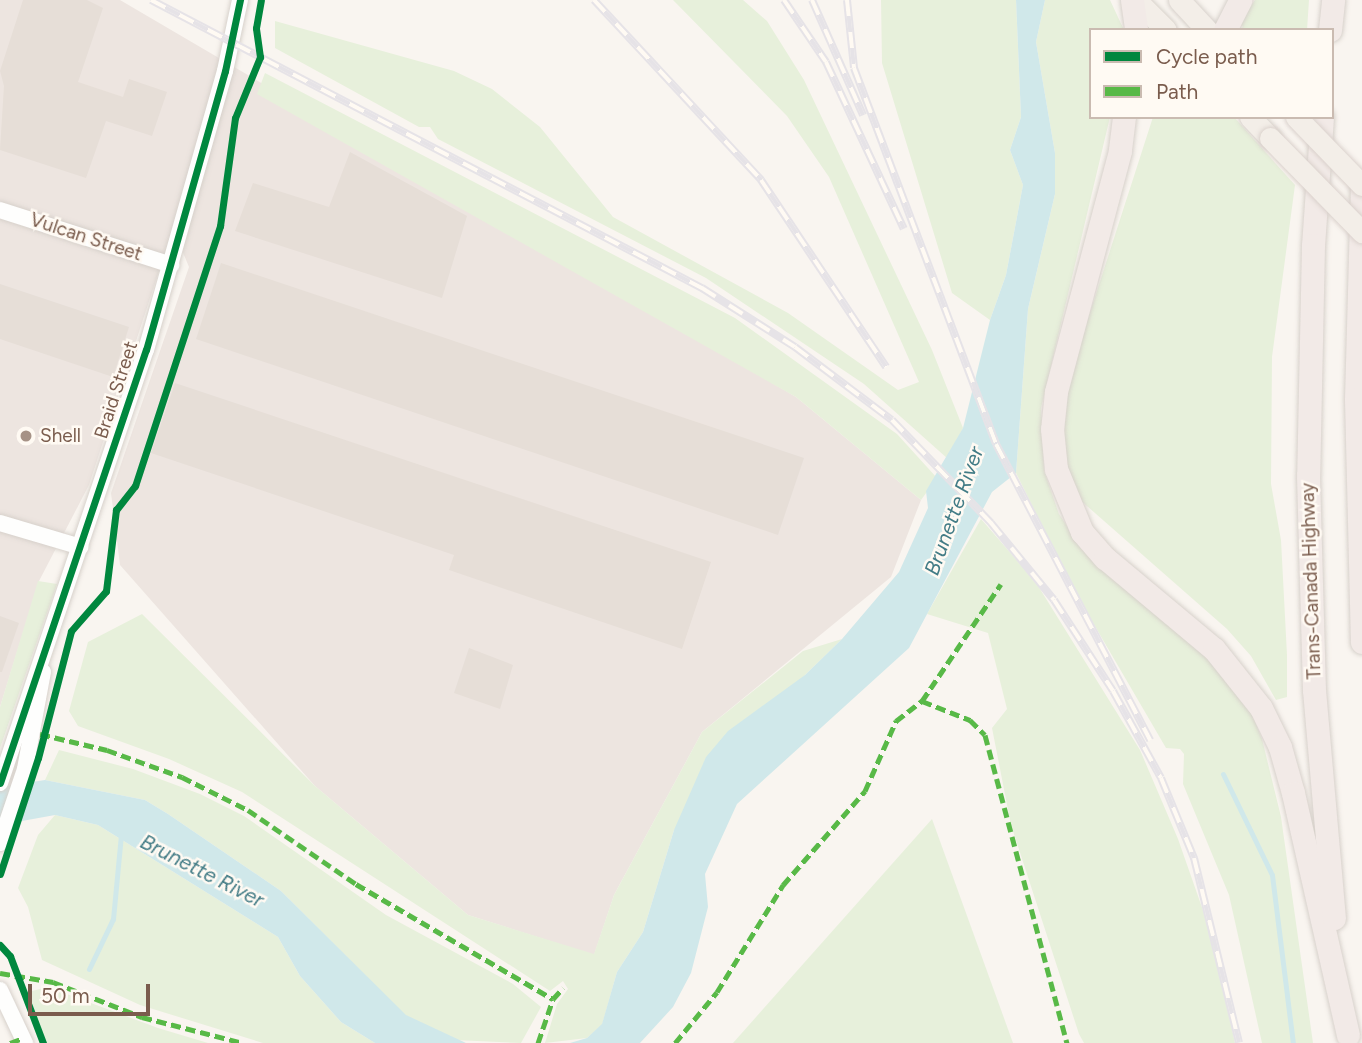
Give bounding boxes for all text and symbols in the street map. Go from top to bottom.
legend [1089,28,1334,119]
text: Cycle path [1156,44,1257,69]
text: Path [1156,79,1198,104]
street label: Vulcan Street [27,208,145,266]
street label: Braid Street [90,338,142,442]
place label: Shell [40,425,81,447]
marker: Shell [18,428,34,444]
water label: Brunette River [919,443,989,579]
street label: Trans-Canada Highway [1296,482,1326,680]
water label: Brunette River [136,829,268,913]
scale bar [32,970,154,1014]
text: 50 m [41,983,90,1008]

